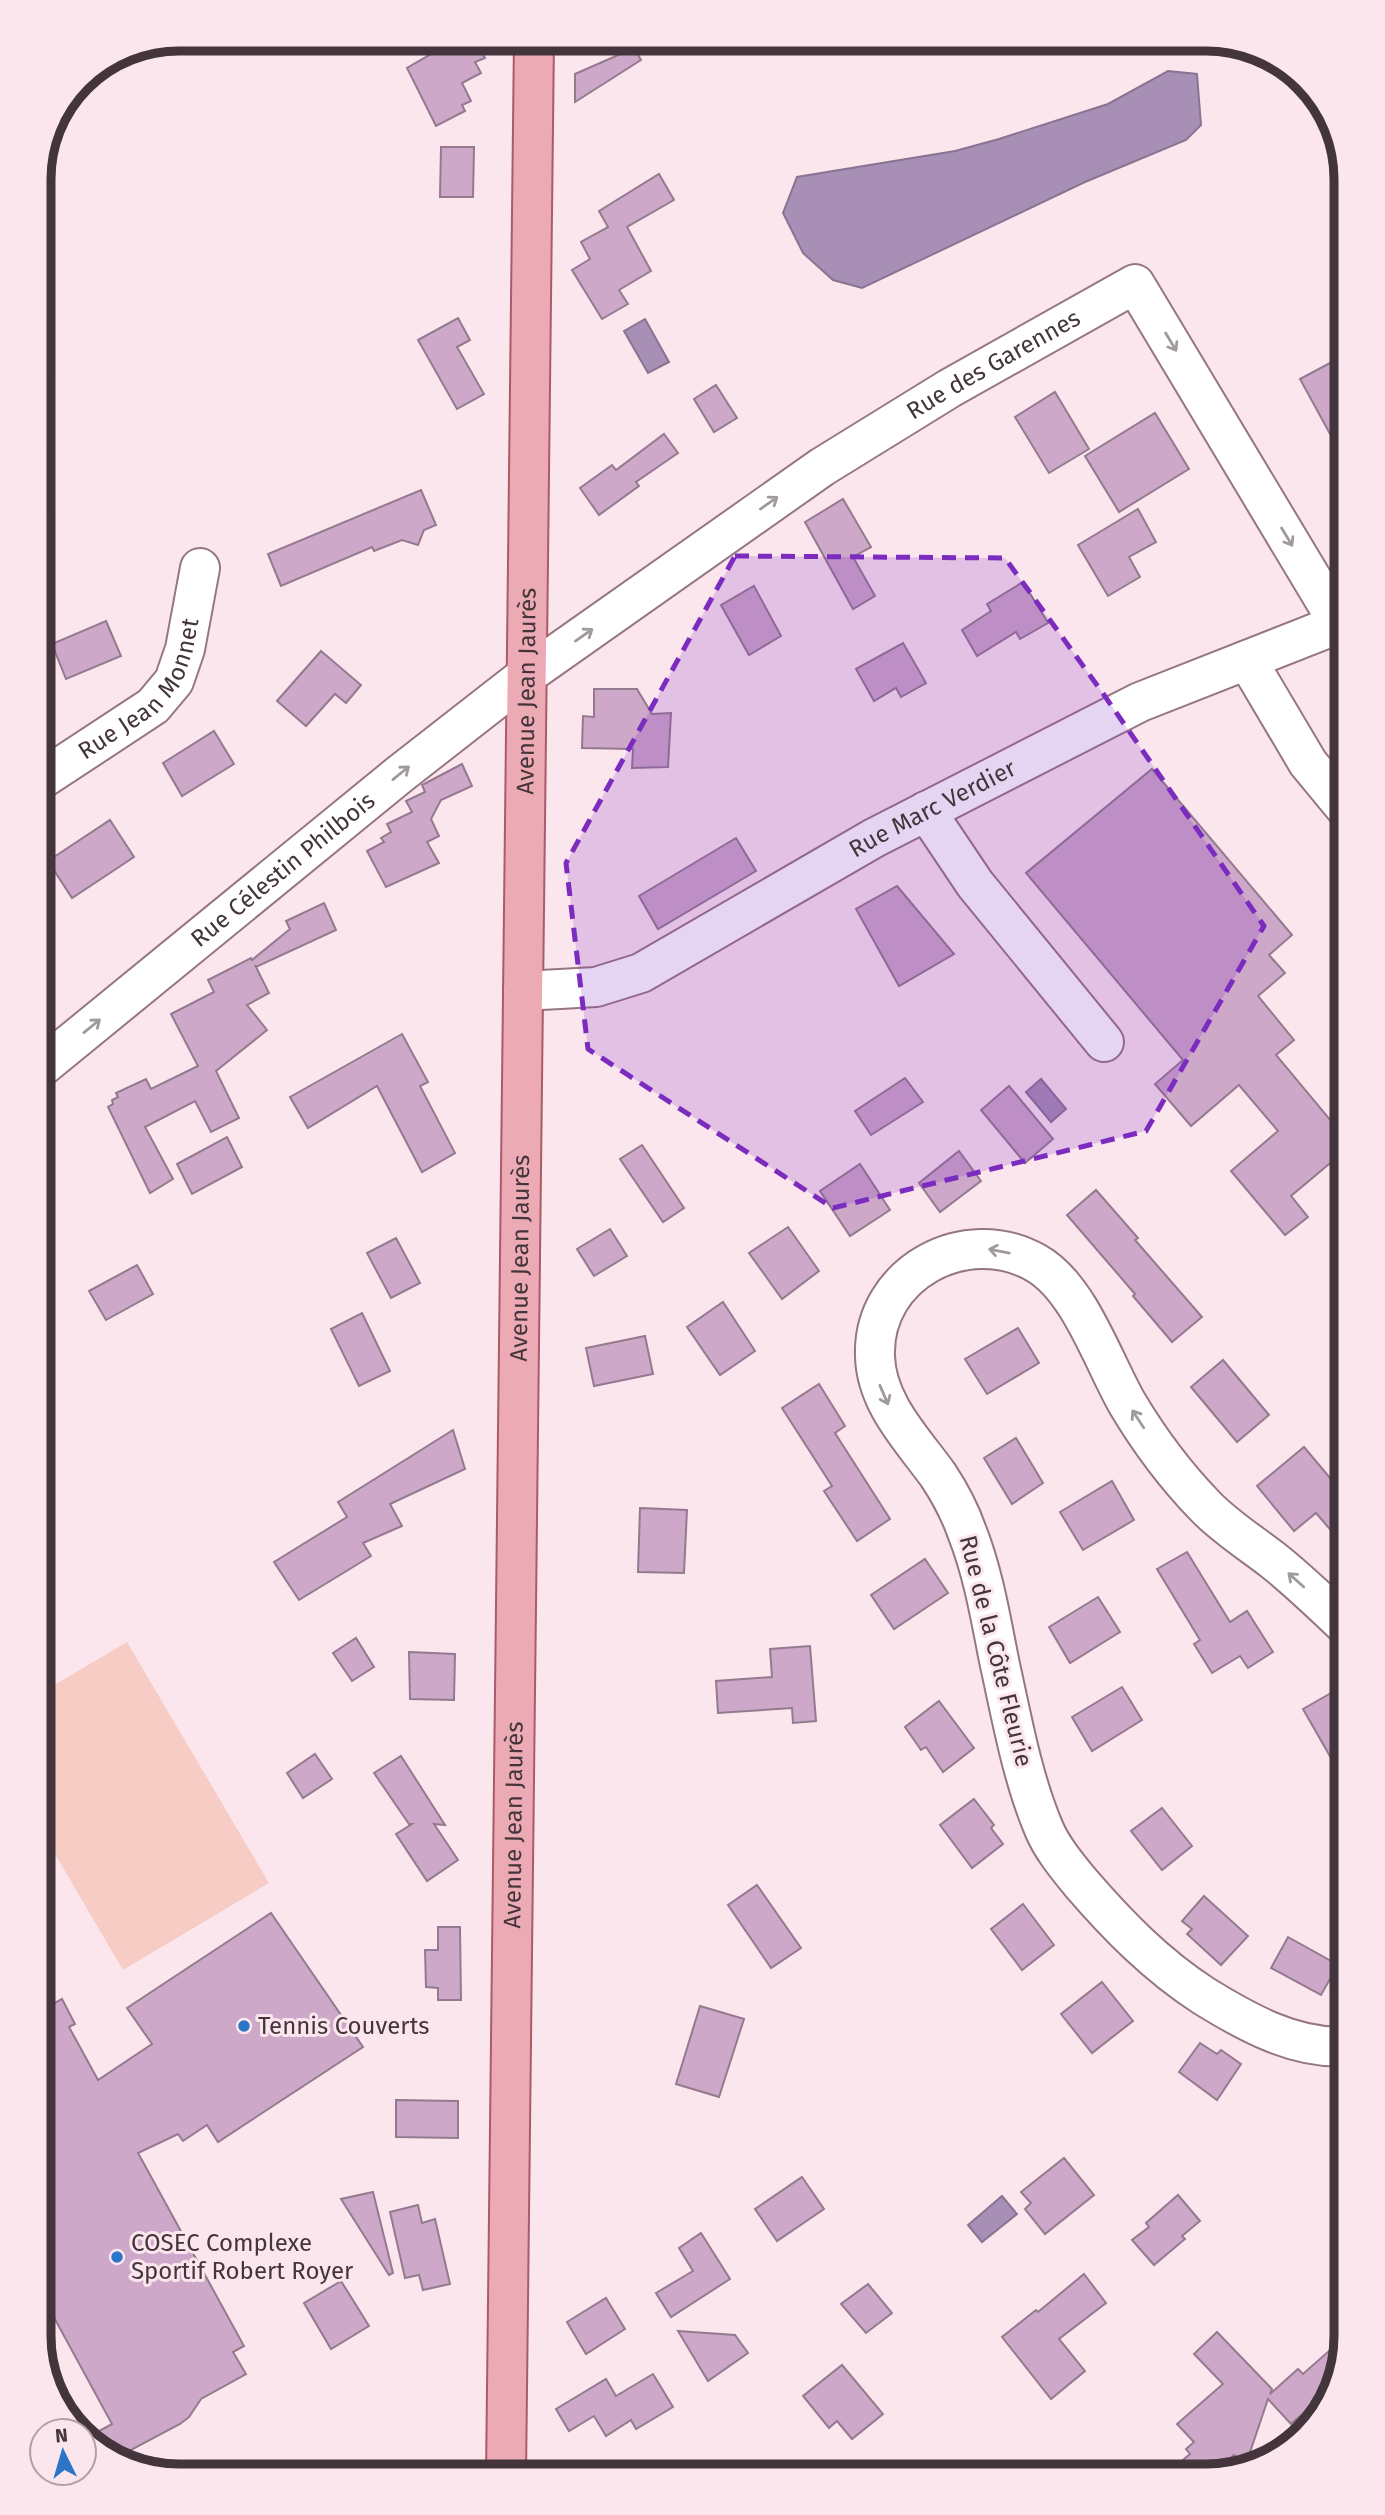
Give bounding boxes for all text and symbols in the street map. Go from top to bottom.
street label: Rue des Garennes [902,304,1085,425]
one-way arrow [1164,332,1178,352]
one-way arrow [759,496,778,511]
one-way arrow [1281,527,1295,547]
street label: Avenue Jean Jaurès [511,587,542,795]
street label: Rue Jean Monnet [73,615,205,765]
one-way arrow [574,628,593,642]
street label: Rue Marc Verdier [844,754,1021,863]
one-way arrow [391,766,409,781]
street label: Rue Célestin Philbois [185,786,380,953]
one-way arrow [82,1018,100,1034]
street label: Avenue Jean Jaurès [505,1154,535,1362]
one-way arrow [988,1244,1011,1257]
one-way arrow [879,1384,892,1405]
one-way arrow [1130,1410,1145,1429]
street label: Rue de la Côte Fleurie [954,1532,1038,1770]
one-way arrow [1287,1572,1305,1588]
street label: Avenue Jean Jaurès [498,1721,529,1929]
place label: Tennis Couverts [258,2012,430,2040]
marker: Tennis Couverts [236,2018,252,2034]
place label: COSEC Complexe Sportif Robert Royer [131,2229,354,2285]
marker: COSEC Complexe Sportif Robert Royer [109,2249,125,2265]
north arrow [28,2417,98,2487]
text: N [54,2424,69,2448]

